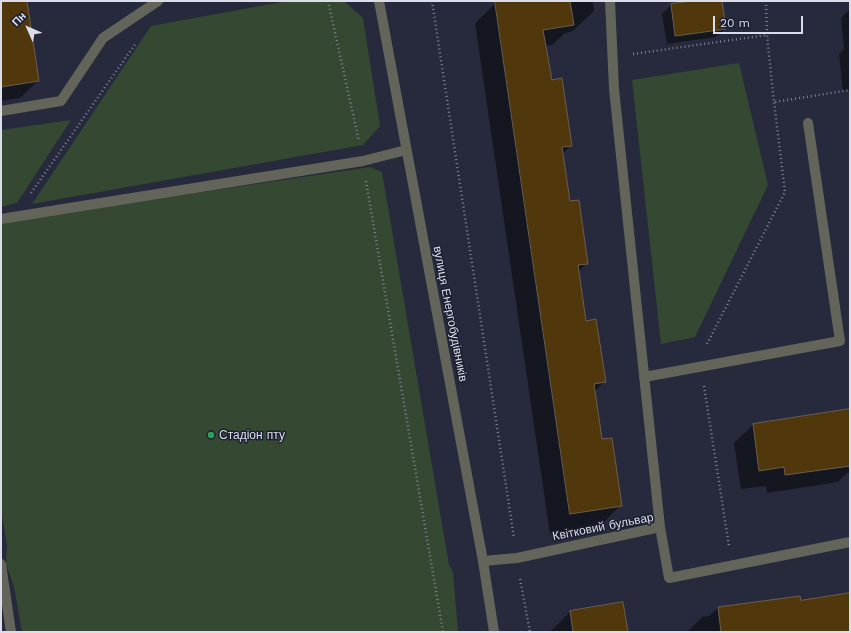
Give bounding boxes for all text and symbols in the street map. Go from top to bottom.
north arrow [8,8,48,48]
scale bar [715,8,805,34]
text: Пн [9,9,29,29]
text: 20 m [720,16,750,30]
street label: вулиця Енергобудівників [430,245,470,383]
place label: Стадіон пту [219,428,285,442]
marker: Стадіон пту [206,430,216,440]
street label: Квітковий бульвар [551,510,655,544]

